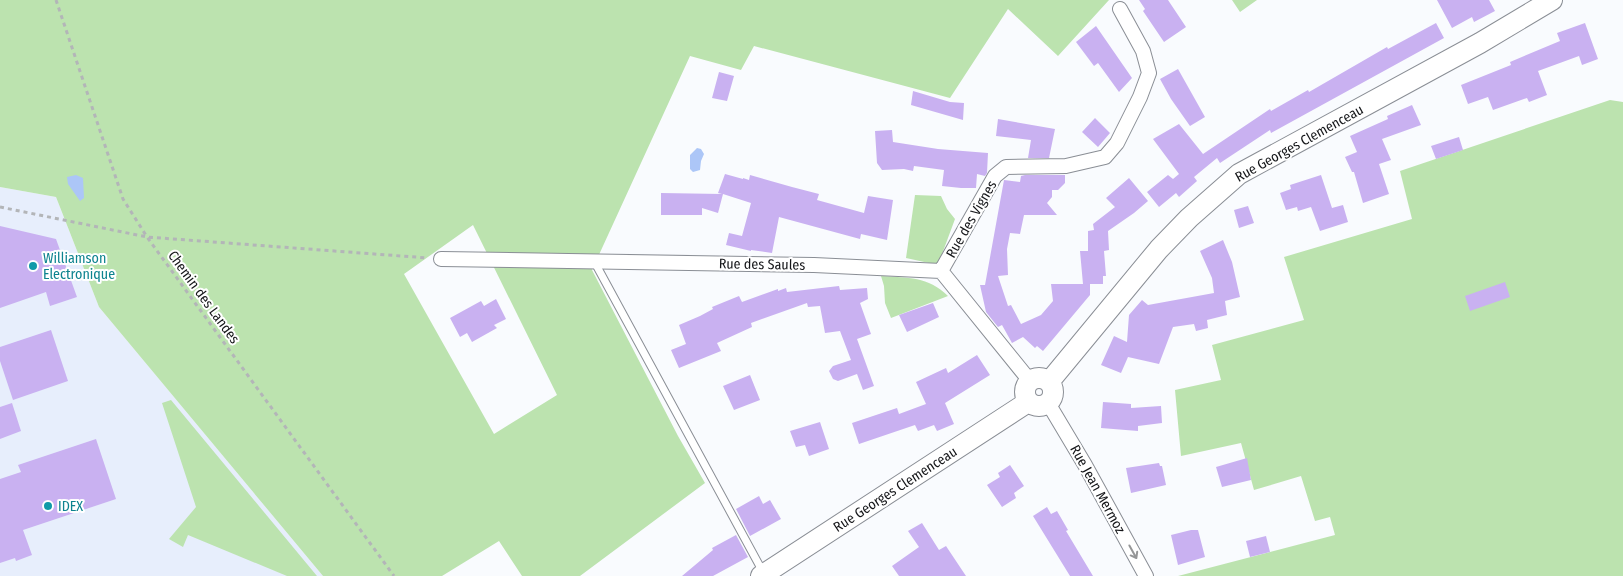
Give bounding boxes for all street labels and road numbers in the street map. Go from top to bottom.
street label: Rue Georges Clemenceau [1232,101,1366,186]
street label: Rue des Vignes [942,178,1000,261]
street label: Chemin des Landes [164,248,243,347]
street label: Rue des Saules [719,255,805,274]
street label: Rue Jean Mermoz [1066,442,1129,537]
street label: Rue Georges Clemenceau [830,443,960,536]

